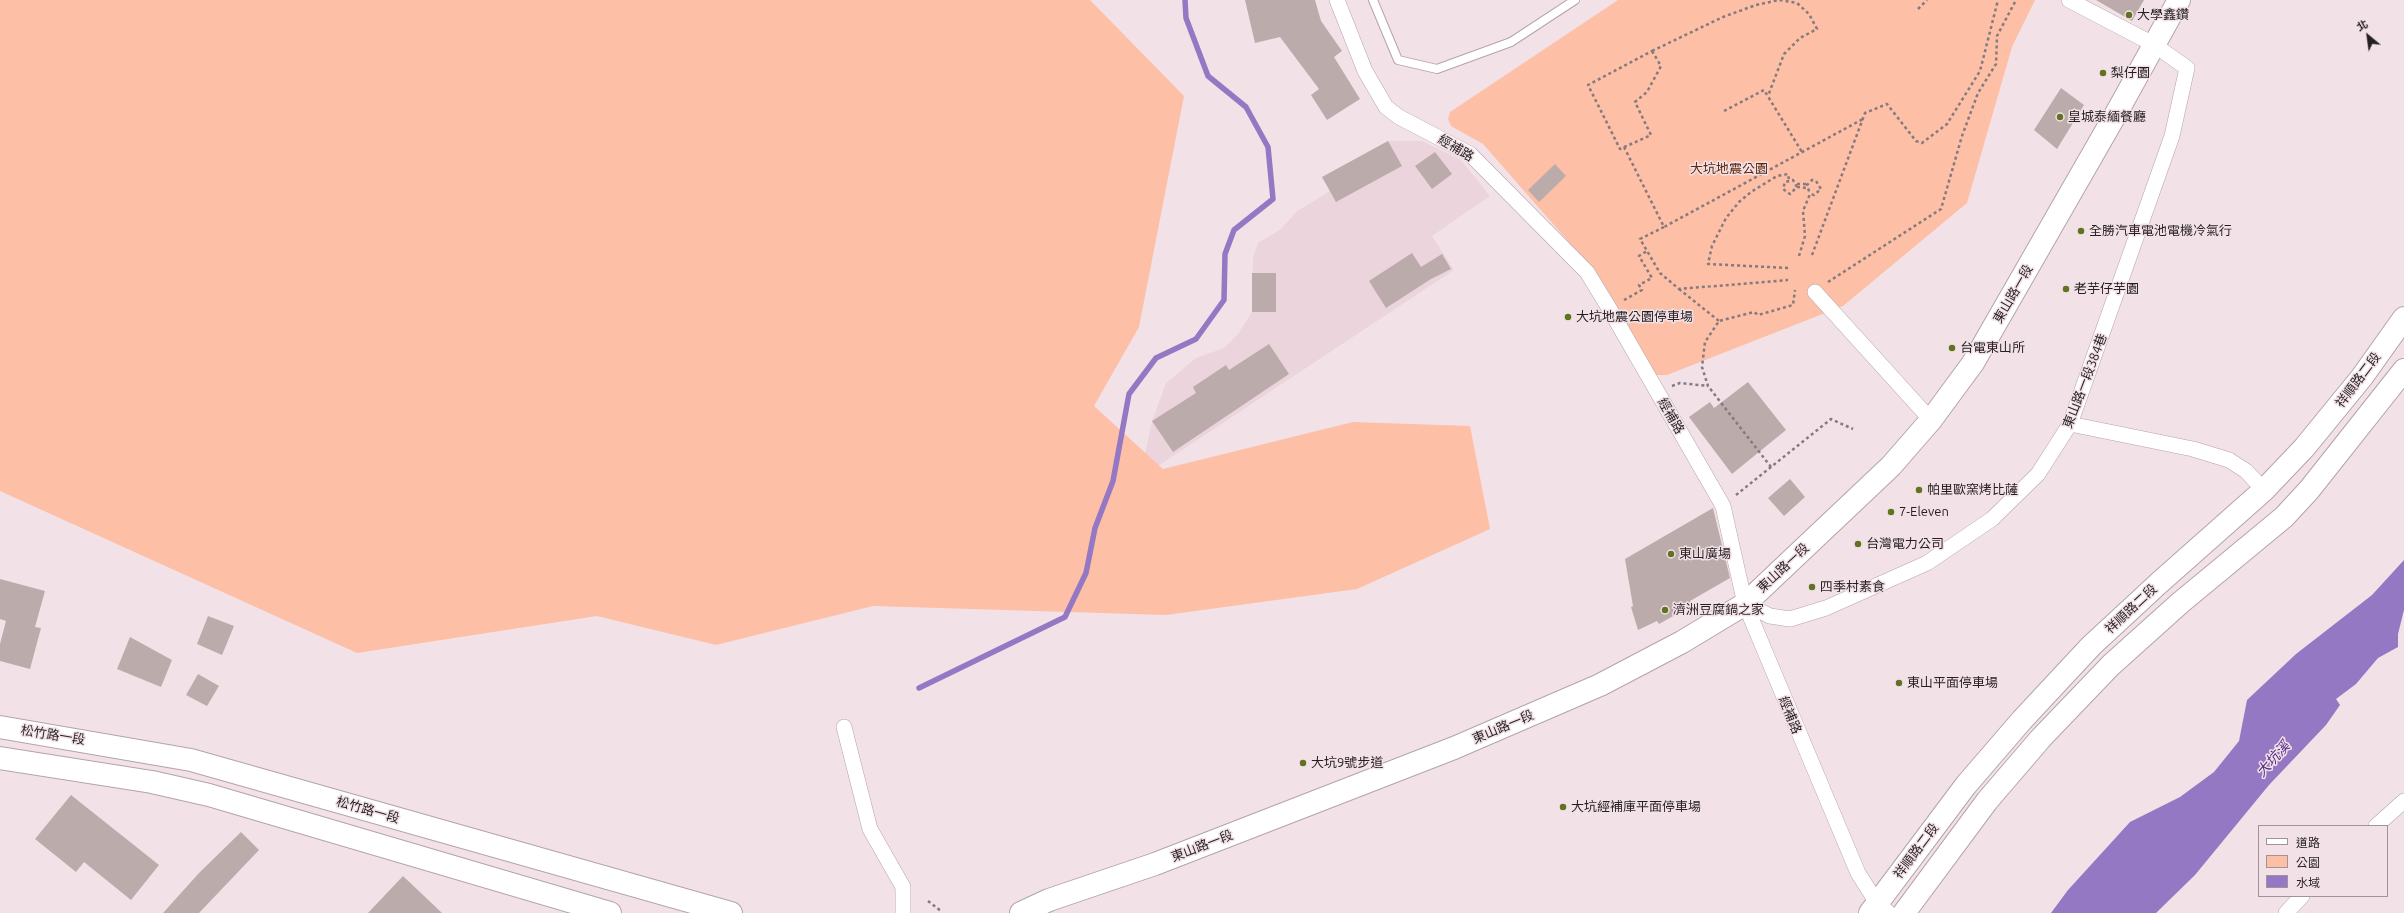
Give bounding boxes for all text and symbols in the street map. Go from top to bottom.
place label: 大學鑫鑽 [2137,7,2189,23]
marker: 大學鑫鑽 [2124,10,2134,20]
north arrow [2348,16,2388,56]
text: 北 [2354,18,2370,33]
place label: 梨仔園 [2111,65,2150,81]
marker: 梨仔園 [2098,68,2108,78]
place label: 皇城泰緬餐廳 [2068,109,2146,125]
marker: 皇城泰緬餐廳 [2055,112,2065,122]
street label: 經補路 [1435,131,1477,165]
park label: 大坑地震公園 [1690,161,1768,177]
place label: 全勝汽車電池電機冷氣行 [2089,223,2232,239]
marker: 全勝汽車電池電機冷氣行 [2076,226,2086,236]
street label: 東山路一段 [1990,262,2036,326]
place label: 老芋仔芋園 [2074,281,2139,297]
marker: 老芋仔芋園 [2061,284,2071,294]
place label: 大坑地震公園停車場 [1576,309,1693,325]
marker: 大坑地震公園停車場 [1563,312,1573,322]
street label: 東山路一段384巷 [2060,332,2110,430]
place label: 台電東山所 [1960,340,2025,356]
marker: 台電東山所 [1947,343,1957,353]
street label: 祥順路二段 [2332,349,2384,411]
street label: 經補路 [1654,395,1688,437]
place label: 帕里歐窯烤比薩 [1927,482,2018,498]
marker: 帕里歐窯烤比薩 [1914,485,1924,495]
place label: 7-Eleven [1899,504,1949,520]
marker: 7-Eleven [1886,507,1896,517]
place label: 台灣電力公司 [1866,536,1944,552]
marker: 台灣電力公司 [1853,539,1863,549]
street label: 東山路一段 [1754,540,1812,596]
place label: 東山廣場 [1679,546,1731,562]
marker: 東山廣場 [1666,549,1676,559]
place label: 四季村素食 [1820,579,1885,595]
street label: 祥順路二段 [2102,581,2160,637]
marker: 四季村素食 [1807,582,1817,592]
place label: 濟洲豆腐鍋之家 [1673,602,1764,618]
marker: 濟洲豆腐鍋之家 [1660,605,1670,615]
place label: 東山平面停車場 [1907,675,1998,691]
marker: 東山平面停車場 [1894,678,1904,688]
street label: 經補路 [1775,694,1805,736]
street label: 東山路一段 [1470,707,1536,747]
street label: 松竹路一段 [20,722,86,748]
water label: 大坑溪 [2253,738,2293,780]
place label: 大坑9號步道 [1311,755,1383,771]
marker: 大坑9號步道 [1298,758,1308,768]
street label: 松竹路一段 [335,794,401,826]
place label: 大坑經補庫平面停車場 [1571,799,1701,815]
marker: 大坑經補庫平面停車場 [1558,802,1568,812]
street label: 祥順路二段 [1890,820,1942,882]
legend [2258,825,2388,897]
street label: 東山路一段 [1169,827,1235,865]
text: 道路 [2296,836,2320,849]
text: 公園 [2296,856,2320,869]
text: 水域 [2296,876,2320,889]

